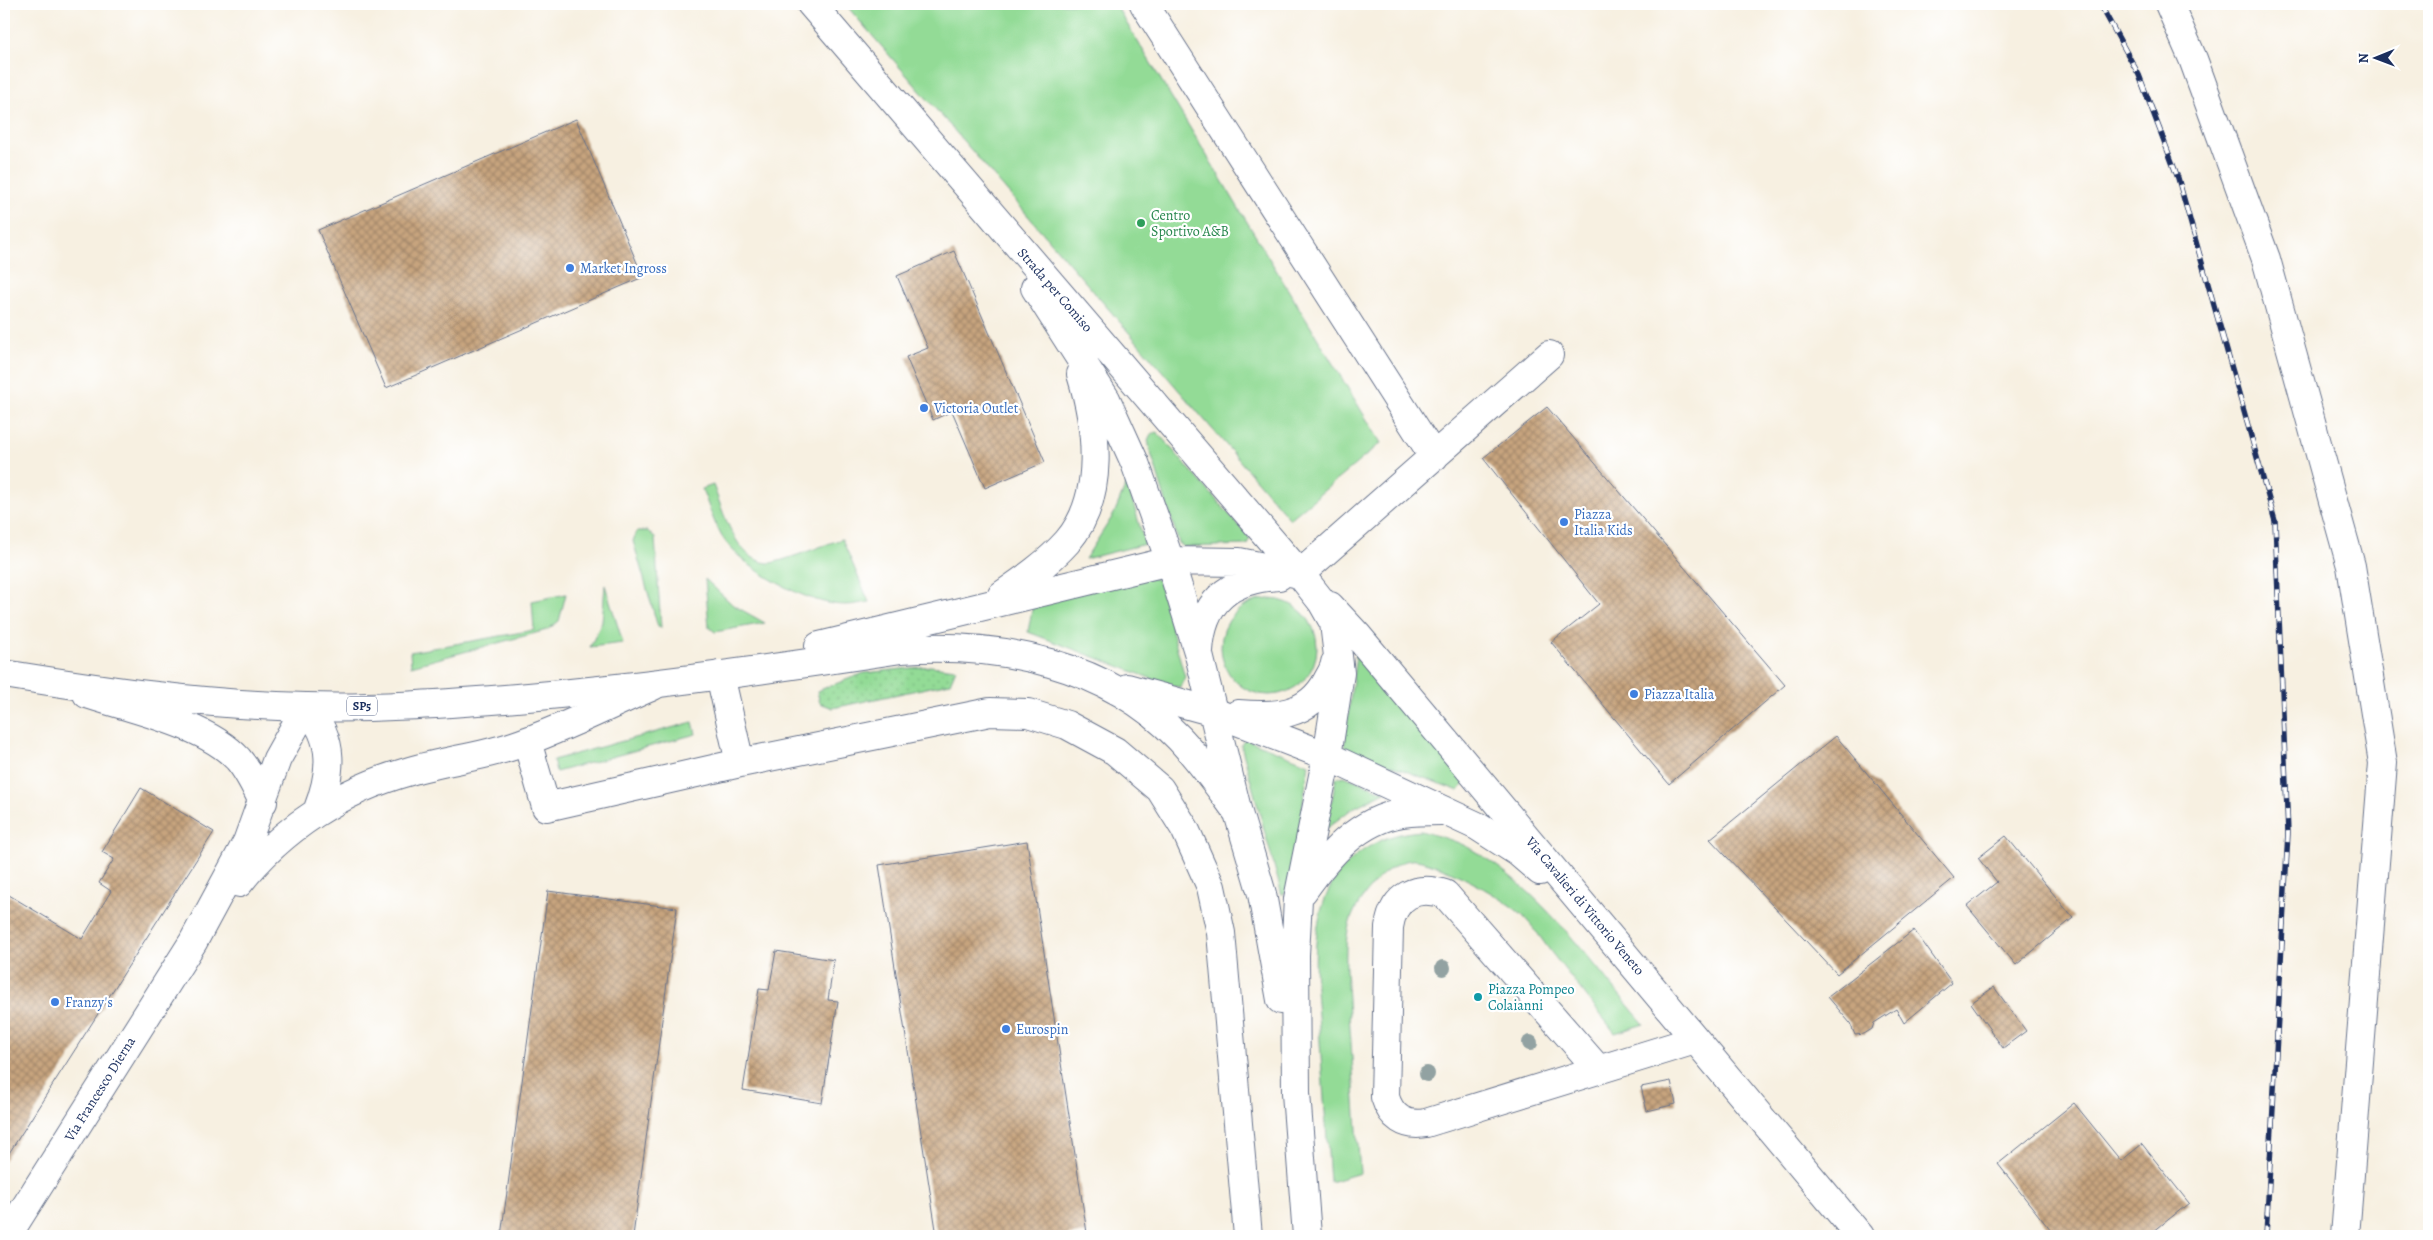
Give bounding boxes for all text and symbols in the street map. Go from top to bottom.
north arrow [2350,32,2400,82]
text: N [2354,53,2373,63]
place label: Centro Sportivo A&B [1151,206,1229,241]
marker: Centro Sportivo A&B [1135,217,1147,229]
street label: Strada per Comiso [1013,244,1097,336]
place label: Market Ingross [580,259,667,278]
marker: Market Ingross [564,262,576,274]
place label: Victoria Outlet [933,399,1019,418]
marker: Victoria Outlet [918,402,930,414]
place label: Piazza Italia Kids [1574,505,1633,540]
marker: Piazza Italia Kids [1558,516,1570,528]
place label: Piazza Italia [1644,685,1715,704]
marker: Piazza Italia [1628,688,1640,700]
road number: SP5 [347,696,377,716]
street label: Via Cavalieri di Vittorio Veneto [1521,832,1649,979]
place label: Piazza Pompeo Colaianni [1488,980,1575,1015]
marker: Piazza Pompeo Colaianni [1472,991,1484,1003]
place label: Franzy's [65,993,113,1012]
marker: Franzy's [49,996,61,1008]
place label: Eurospin [1016,1020,1069,1039]
marker: Eurospin [1000,1023,1012,1035]
street label: Via Francesco Dierna [60,1033,140,1146]

